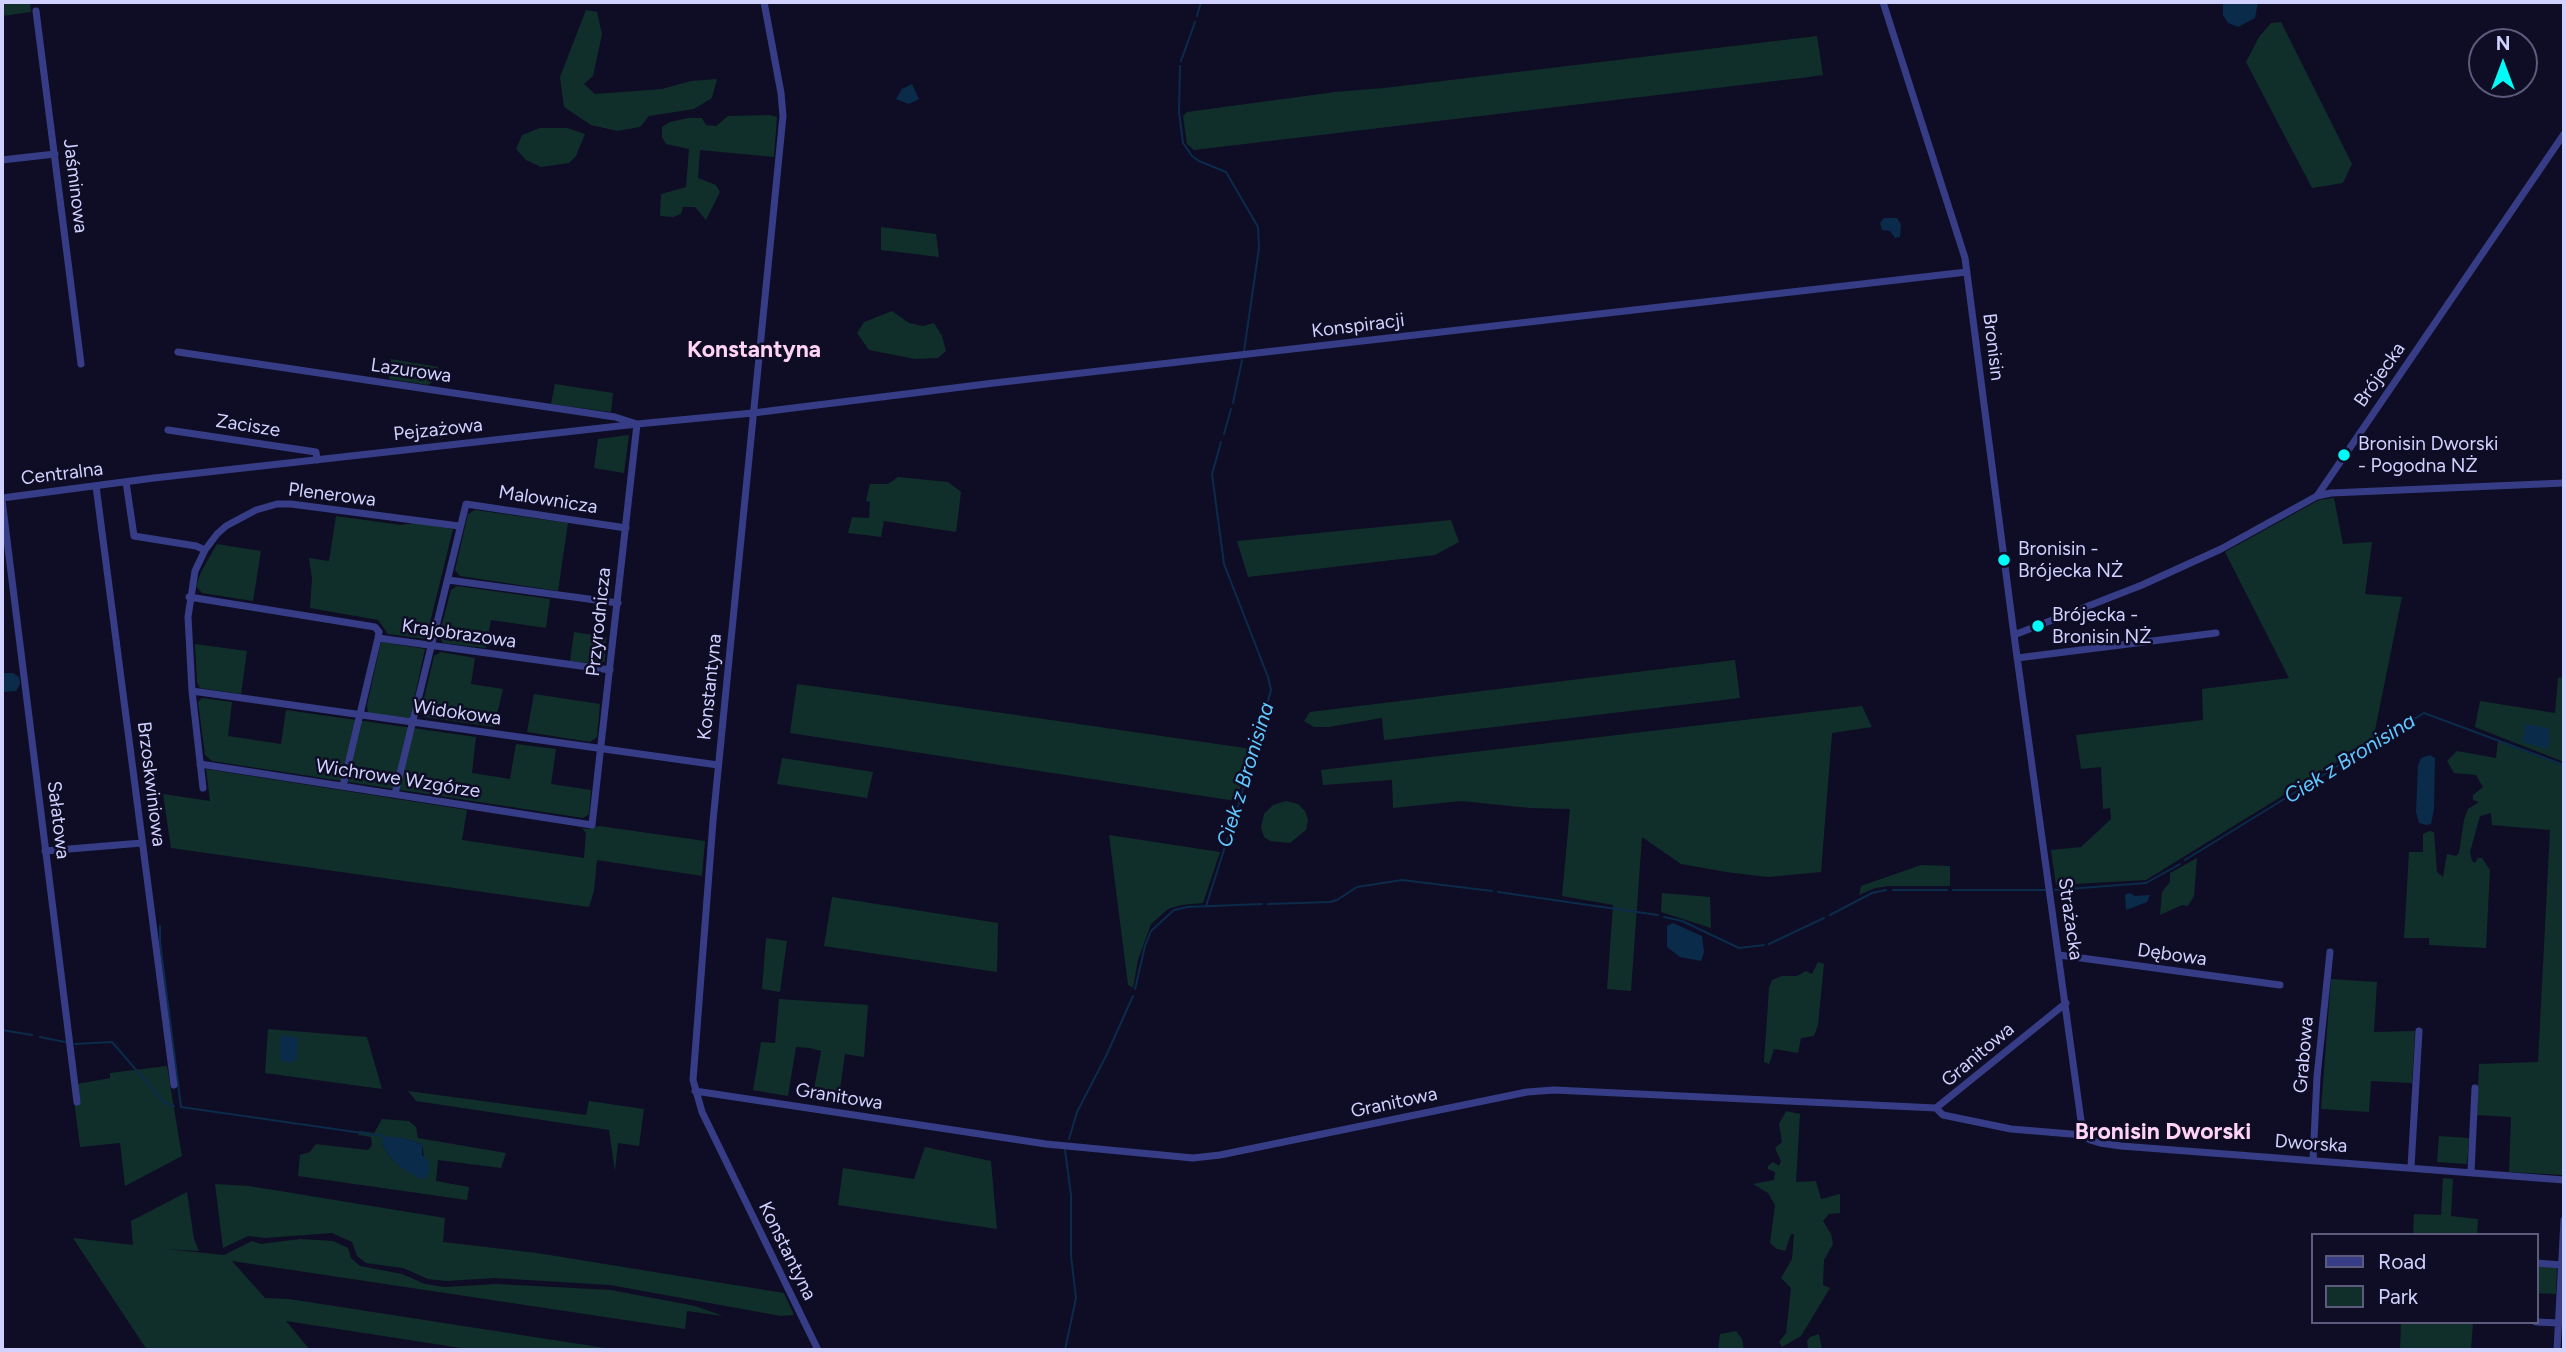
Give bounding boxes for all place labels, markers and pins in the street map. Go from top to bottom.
place label: Bronisin Dworski - Pogodna NŻ [2358,433,2498,477]
marker: Bronisin Dworski - Pogodna NŻ [2336,447,2352,463]
place label: Bronisin - Brójecka NŻ [2018,538,2123,582]
marker: Bronisin - Brójecka NŻ [1996,552,2012,568]
place label: Brójecka - Bronisin NŻ [2052,604,2152,648]
marker: Brójecka - Bronisin NŻ [2030,618,2046,634]

